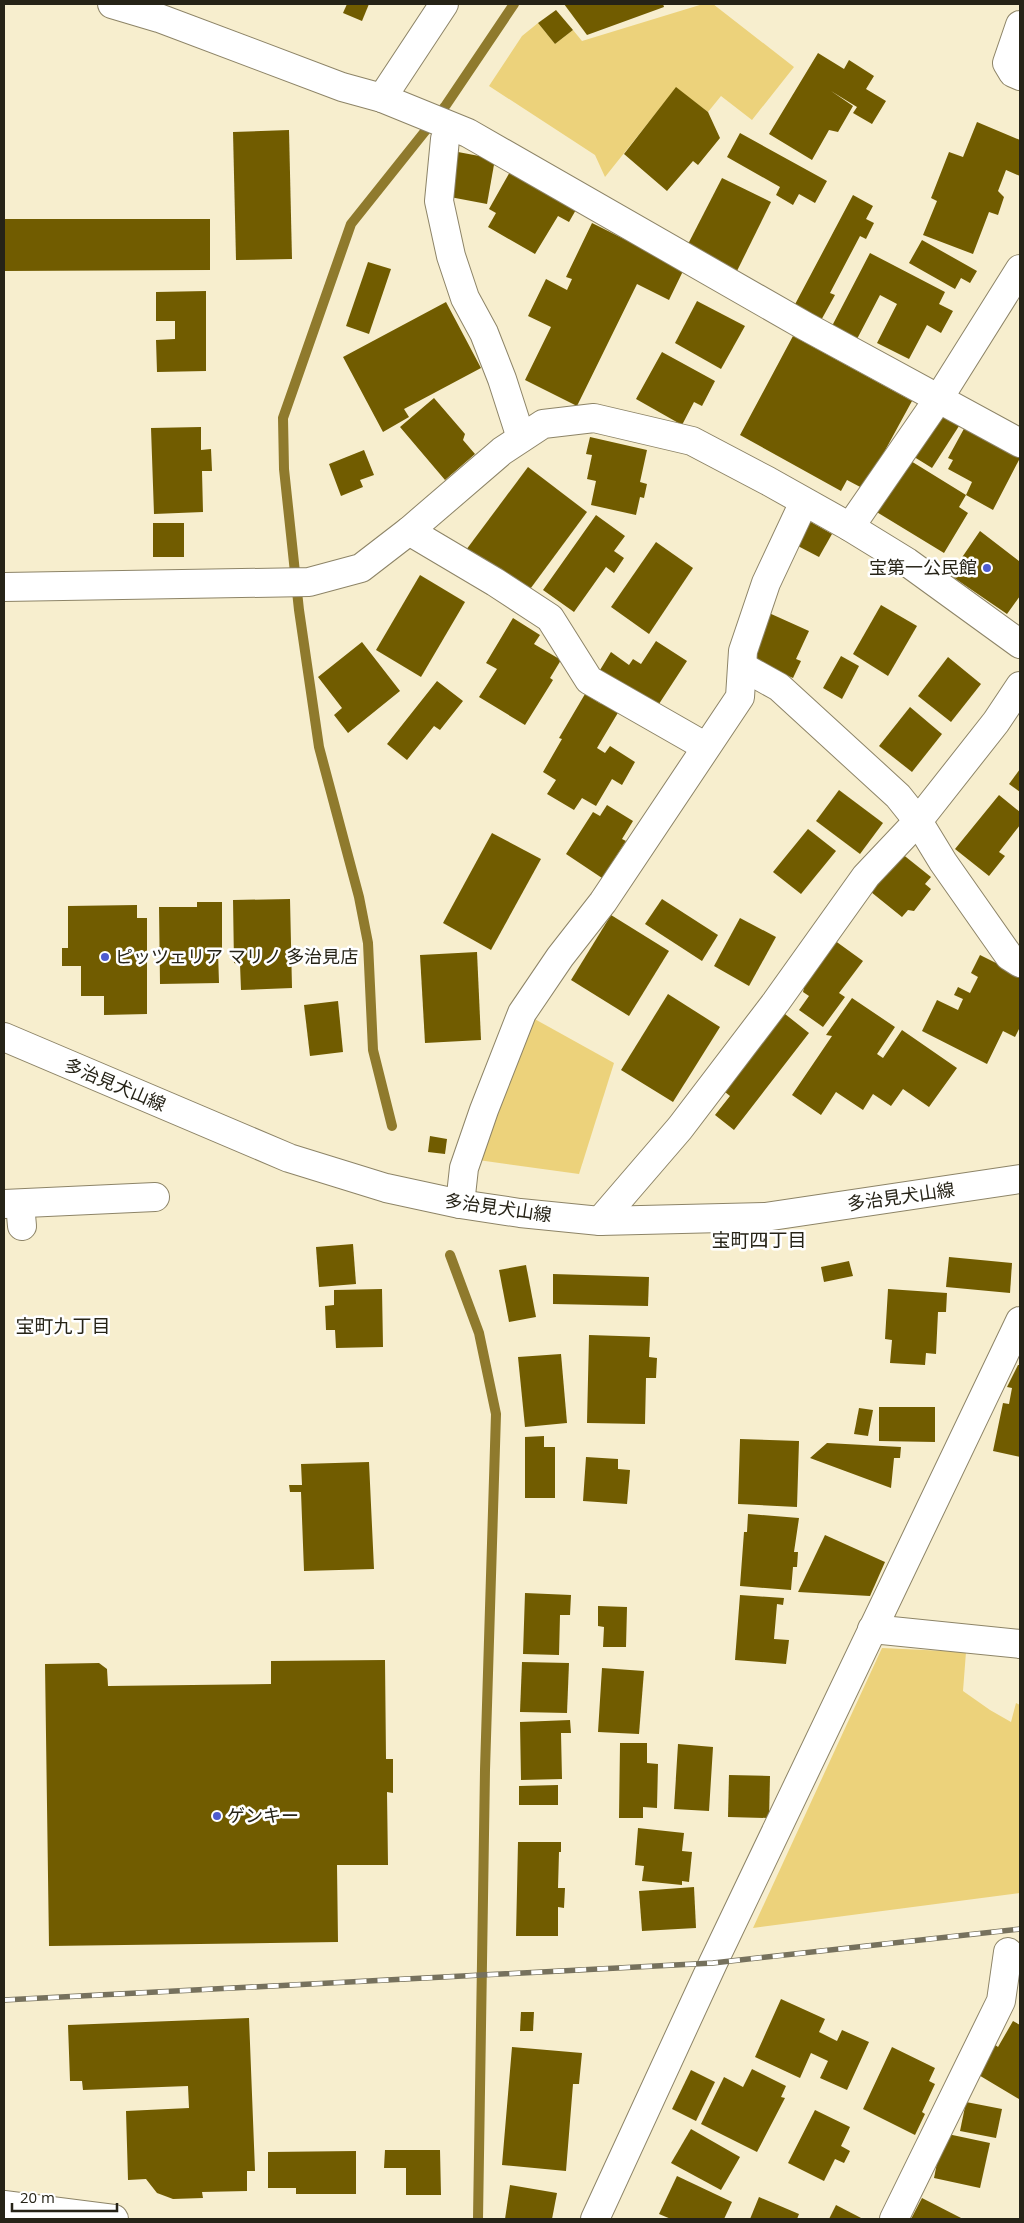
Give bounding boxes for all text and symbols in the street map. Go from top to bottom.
place label: 宝第一公民館 [869,555,977,579]
marker: 宝第一公民館 [981,562,993,574]
place label: ピッツェリア マリノ 多治見店 [115,944,358,968]
marker: ピッツェリア マリノ 多治見店 [99,951,111,963]
street label: 多治見犬山線 [61,1052,170,1116]
street label: 多治見犬山線 [846,1177,956,1215]
street label: 多治見犬山線 [443,1188,553,1226]
district label: 宝町四丁目 [711,1227,807,1253]
district label: 宝町九丁目 [15,1313,111,1339]
place label: ゲンキー [227,1803,299,1827]
marker: ゲンキー [211,1810,223,1822]
scale bar [12,2180,118,2212]
text: 20 m [20,2187,55,2207]

